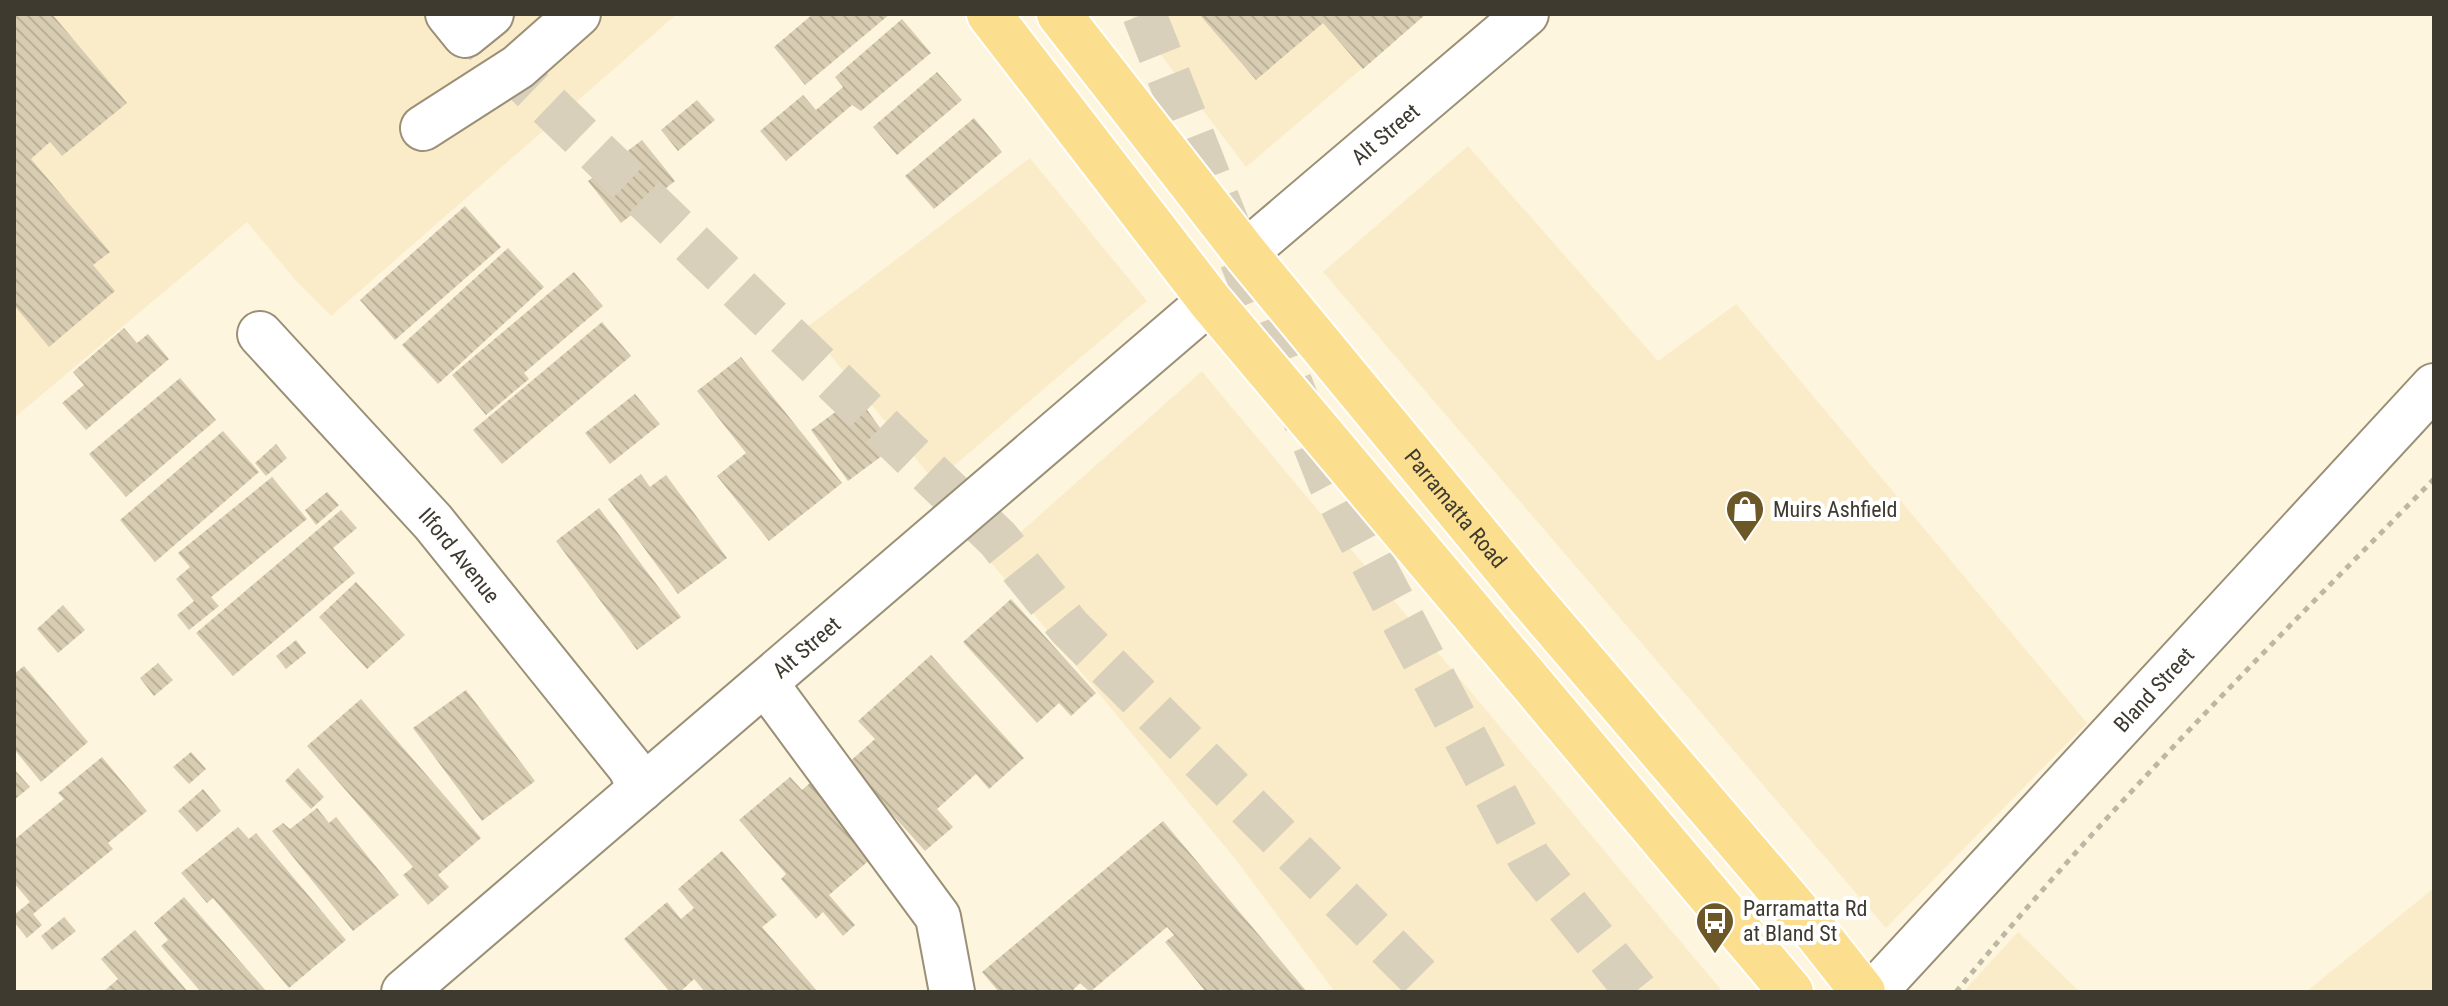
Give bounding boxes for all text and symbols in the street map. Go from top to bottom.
street label: Alt Street [1347,98,1424,170]
street label: Parramatta Road [1399,444,1512,573]
shop icon: Muirs Ashfield [1724,488,1766,543]
place label: Muirs Ashfield [1773,497,1898,522]
street label: Ilford Avenue [413,503,505,608]
street label: Alt Street [768,612,846,683]
street label: Bland Street [2109,642,2199,737]
place label: Parramatta Rd at Bland St [1743,896,1867,946]
bus stop icon: Parramatta Rd at Bland St [1694,900,1736,955]

